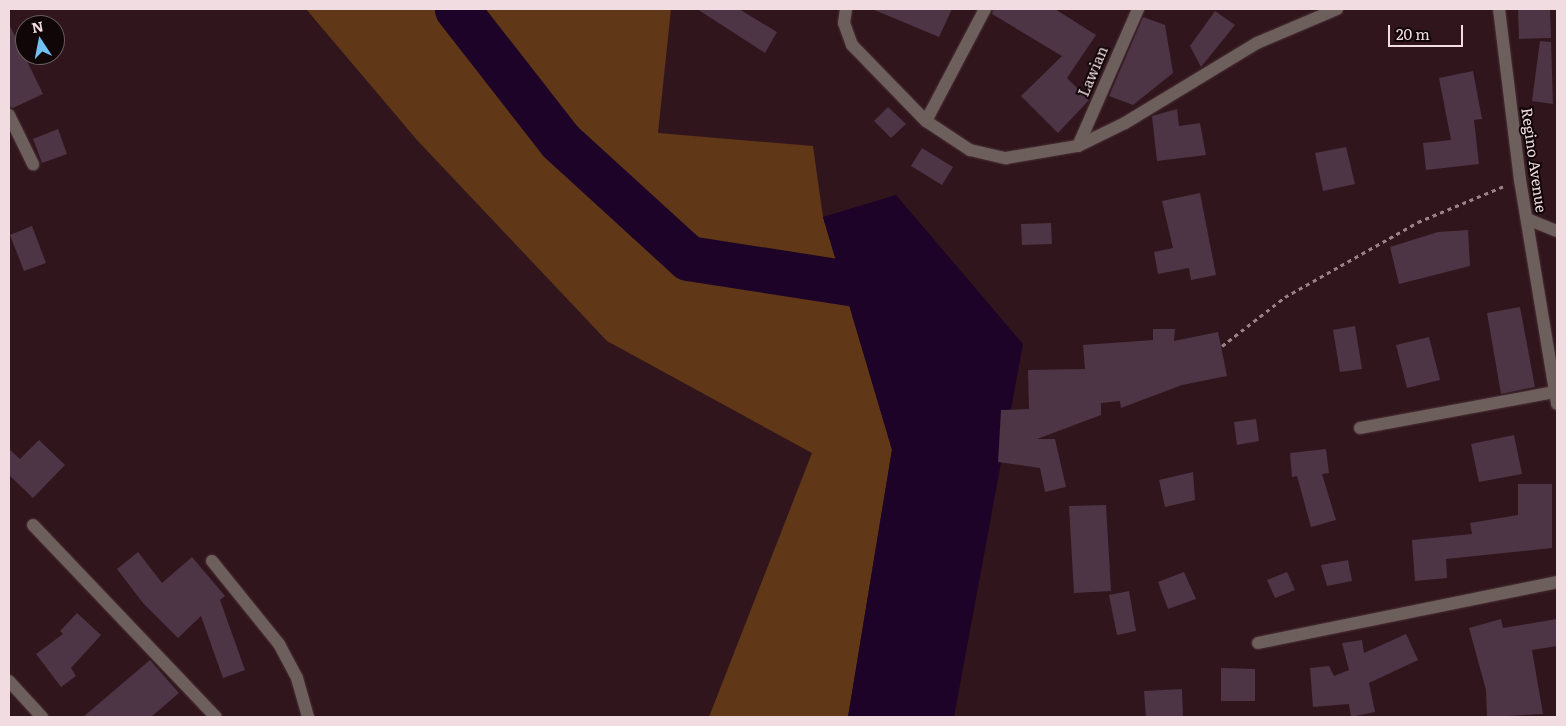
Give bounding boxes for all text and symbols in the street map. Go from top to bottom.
north arrow [15,15,65,65]
text: N [30,15,45,37]
scale bar [1391,15,1466,47]
text: 20 m [1396,22,1430,45]
street label: Lawian [1073,43,1111,99]
street label: Regino Avenue [1519,106,1551,214]

